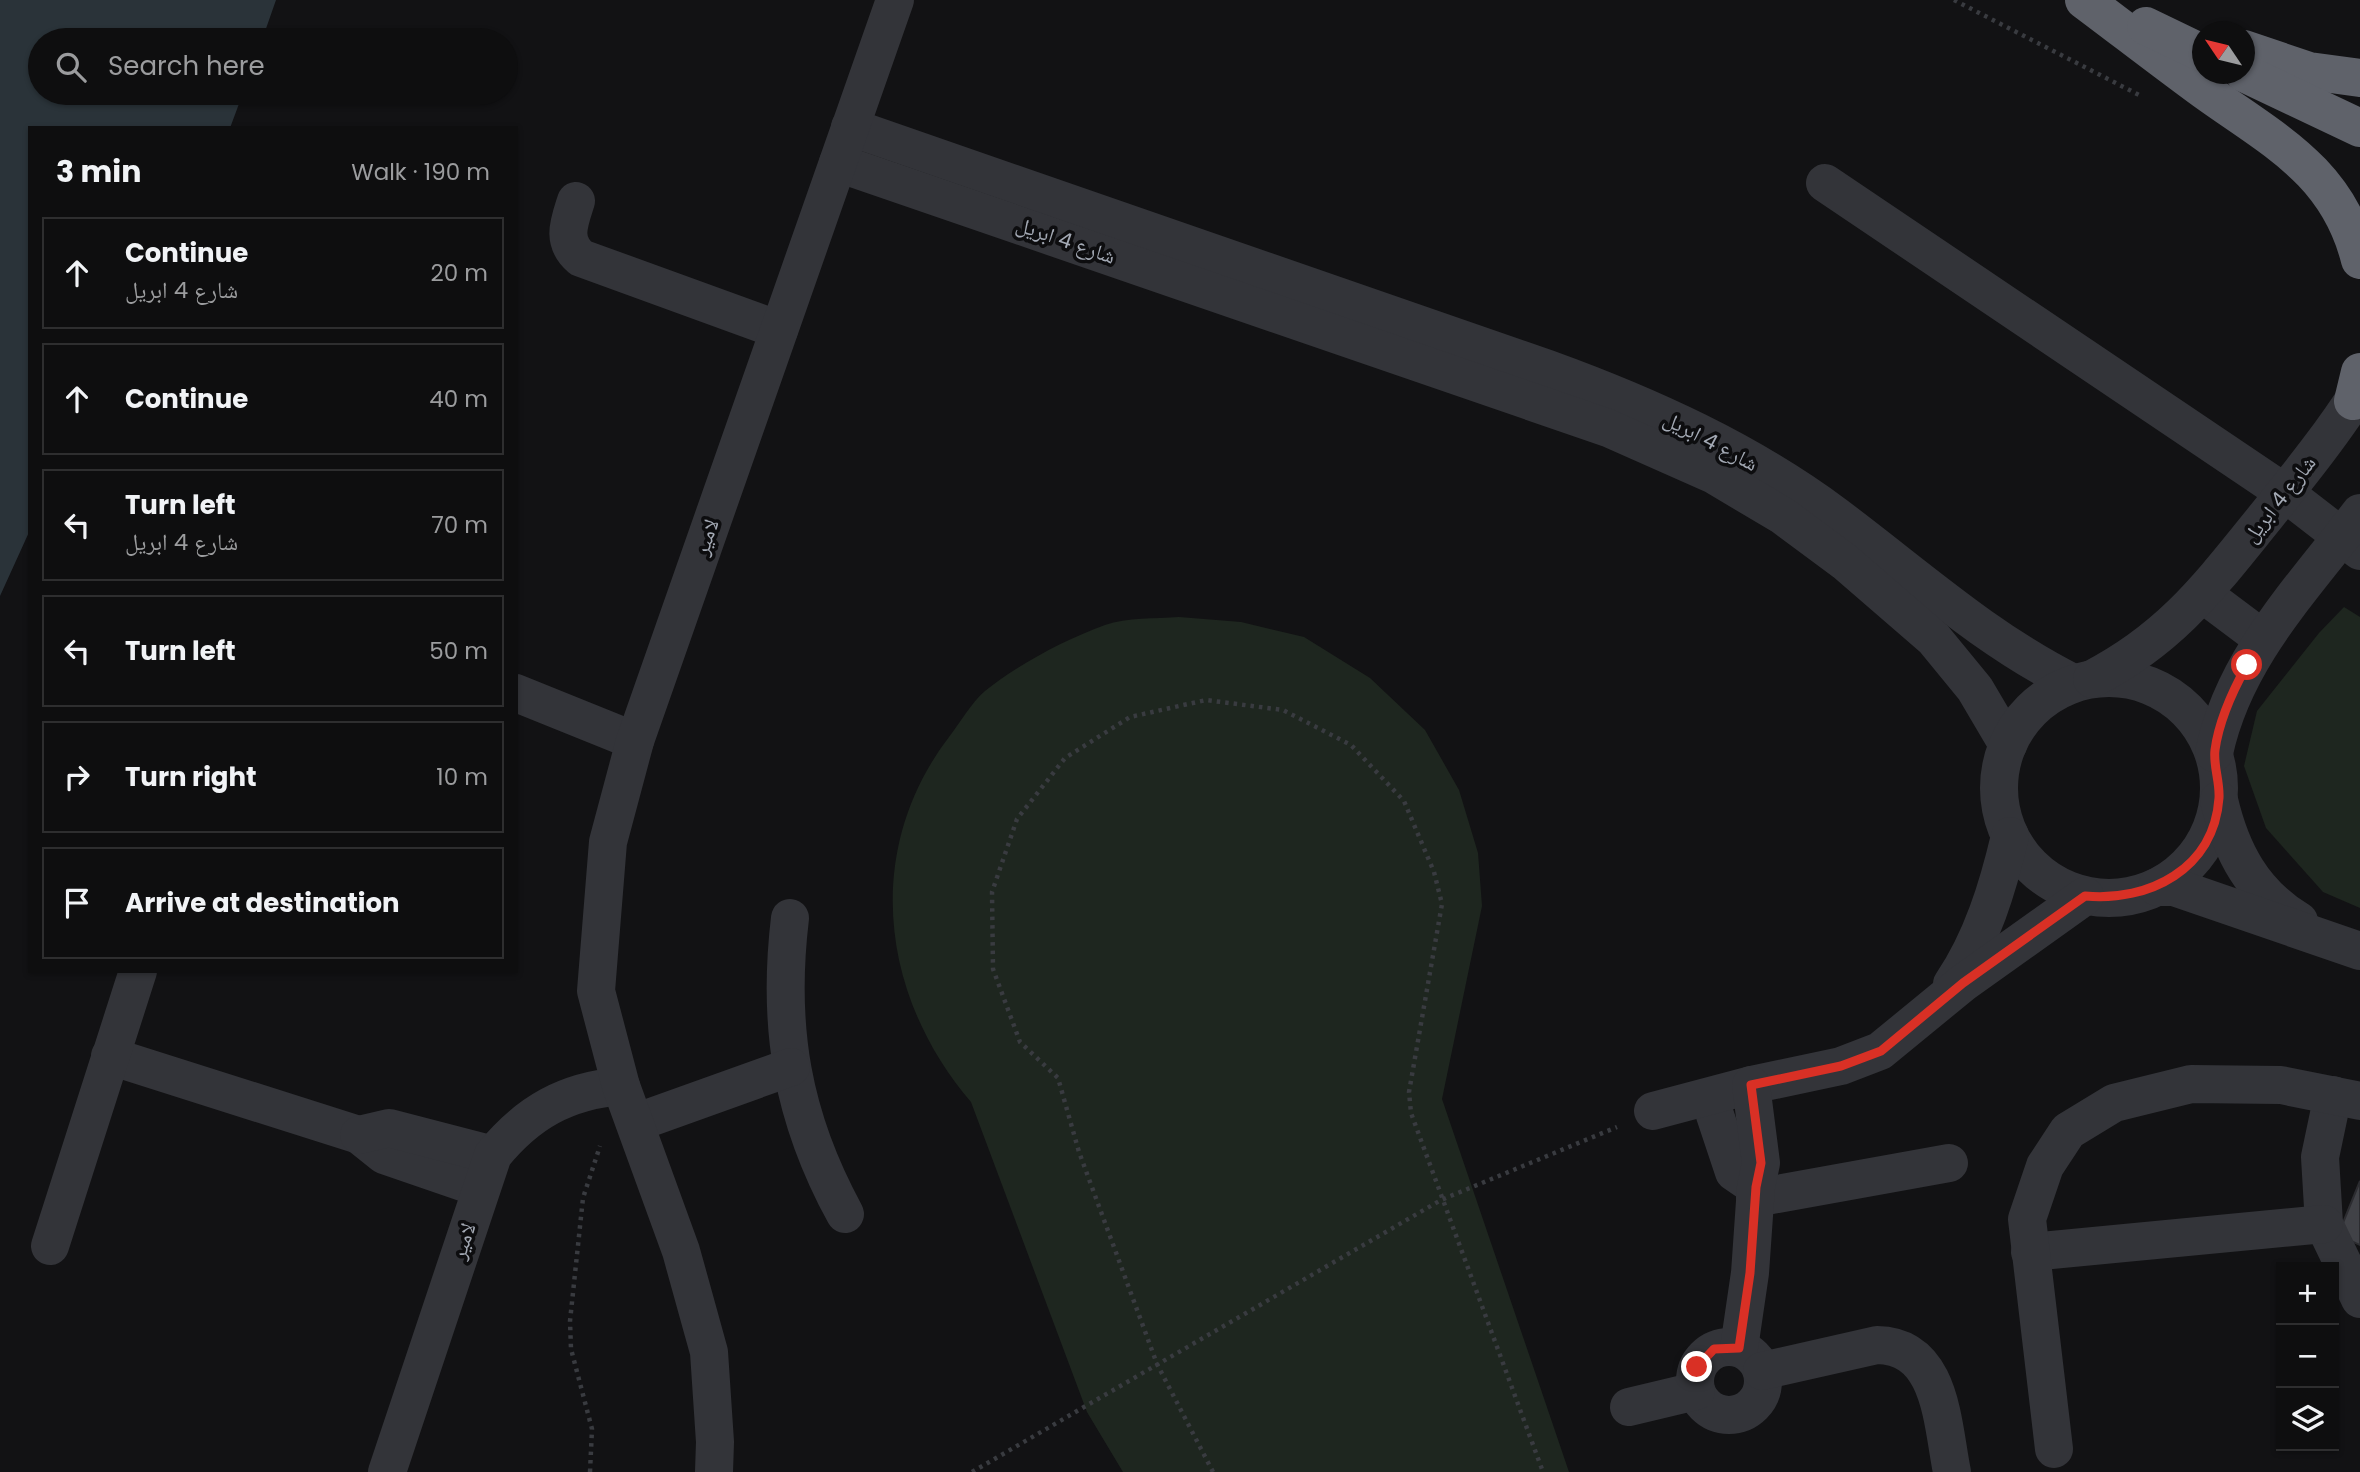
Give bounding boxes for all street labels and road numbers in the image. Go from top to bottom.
street label: شارع 4 ابريل [1012,209,1120,271]
street label: شارع 4 ابريل [1659,404,1763,478]
street label: شارع 4 ابريل [2236,449,2322,549]
street label: لامير [686,515,726,560]
street label: لامير [443,1219,482,1264]

